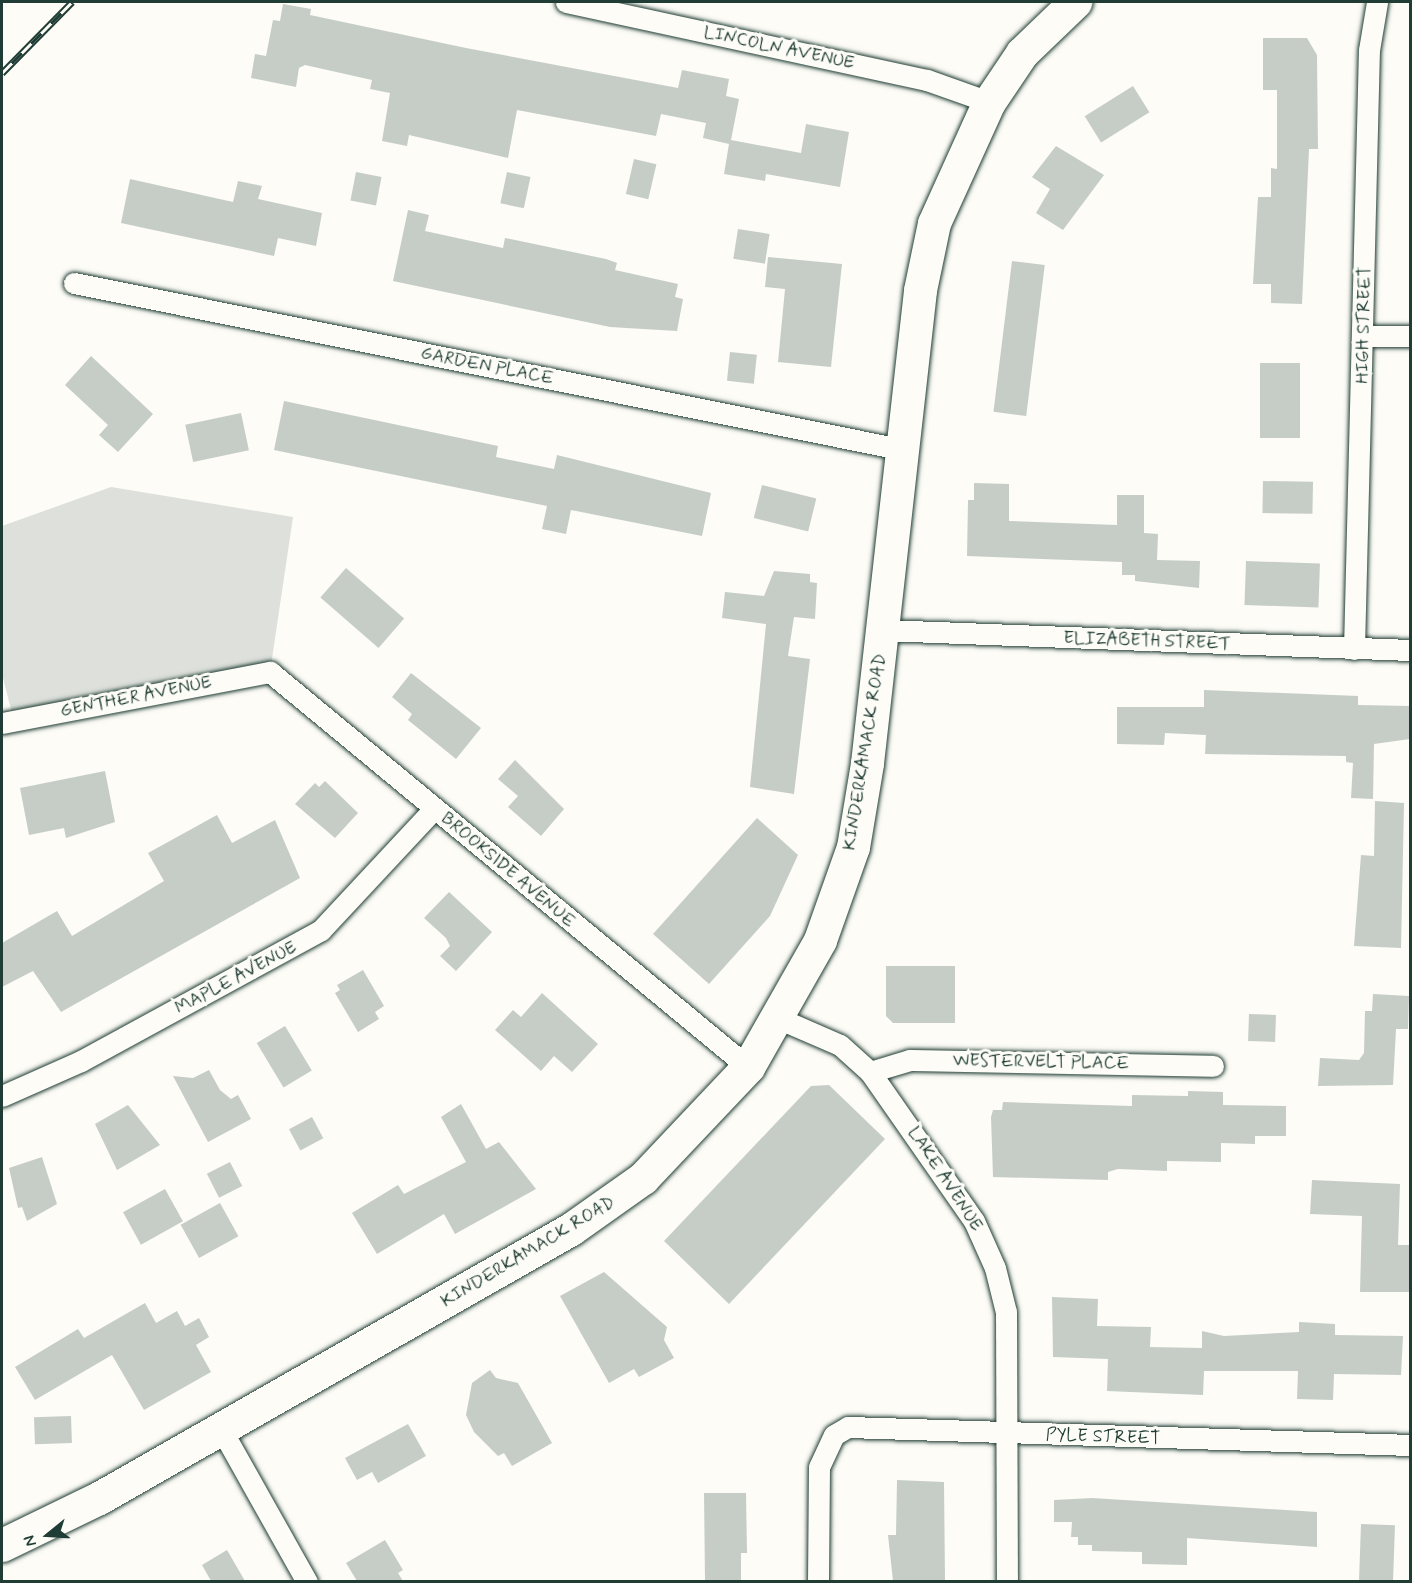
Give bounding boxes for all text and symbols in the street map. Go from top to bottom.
street label: LINCOLN AVENUE [701,21,857,75]
street label: HIGH STREET [1352,266,1376,384]
street label: GARDEN PLACE [420,343,554,389]
street label: ELIZABETH STREET [1062,627,1232,655]
street label: KINDERKAMACK ROAD [839,653,891,851]
street label: GENTHER AVENUE [58,672,214,722]
street label: BROOKSIDE AVENUE [437,808,579,932]
street label: MAPLE AVENUE [170,936,302,1020]
street label: WESTERVELT PLACE [954,1050,1128,1074]
street label: LAKE AVENUE [903,1122,987,1236]
street label: KINDERKAMACK ROAD [438,1192,618,1312]
street label: PYLE STREET [1045,1424,1161,1450]
north arrow [18,1505,78,1565]
text: N [19,1532,42,1549]

